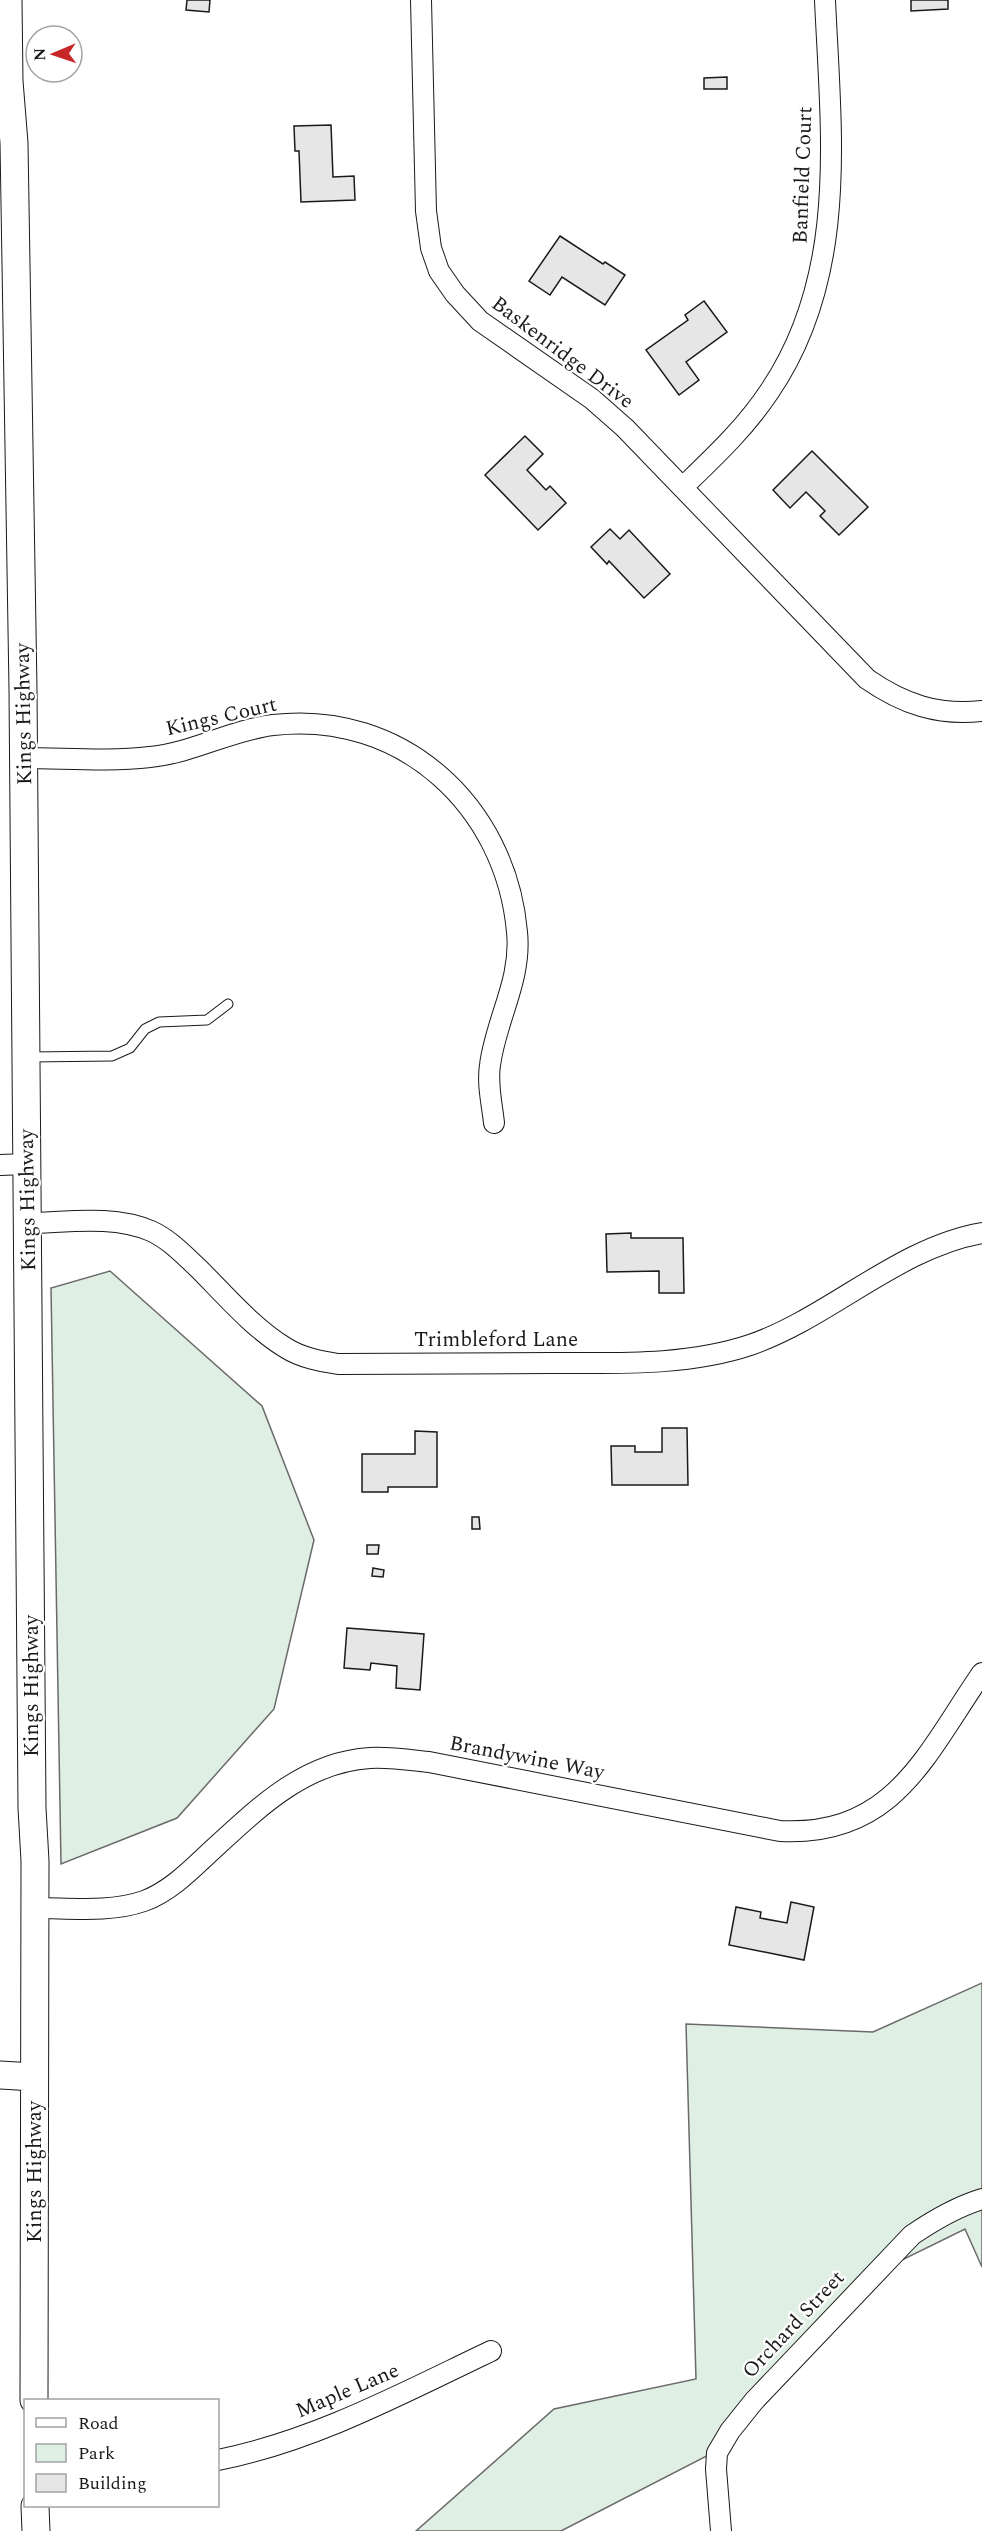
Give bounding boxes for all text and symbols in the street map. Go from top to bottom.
north arrow [24,24,84,84]
text: N [28,48,52,61]
street label: Banfield Court [785,106,821,244]
street label: Baskenridge Drive [484,288,641,417]
street label: Kings Highway [7,642,41,785]
street label: Kings Court [162,689,280,745]
street label: Kings Highway [11,1128,45,1271]
street label: Trimbleford Lane [414,1324,578,1356]
street label: Kings Highway [16,1614,48,1757]
street label: Brandywine Way [447,1727,608,1789]
street label: Kings Highway [19,2100,51,2243]
street label: Orchard Street [735,2263,853,2386]
street label: Maple Lane [291,2355,404,2427]
legend [24,2399,219,2507]
text: Road [78,2410,119,2437]
text: Park [78,2440,115,2467]
text: Building [78,2470,147,2497]

